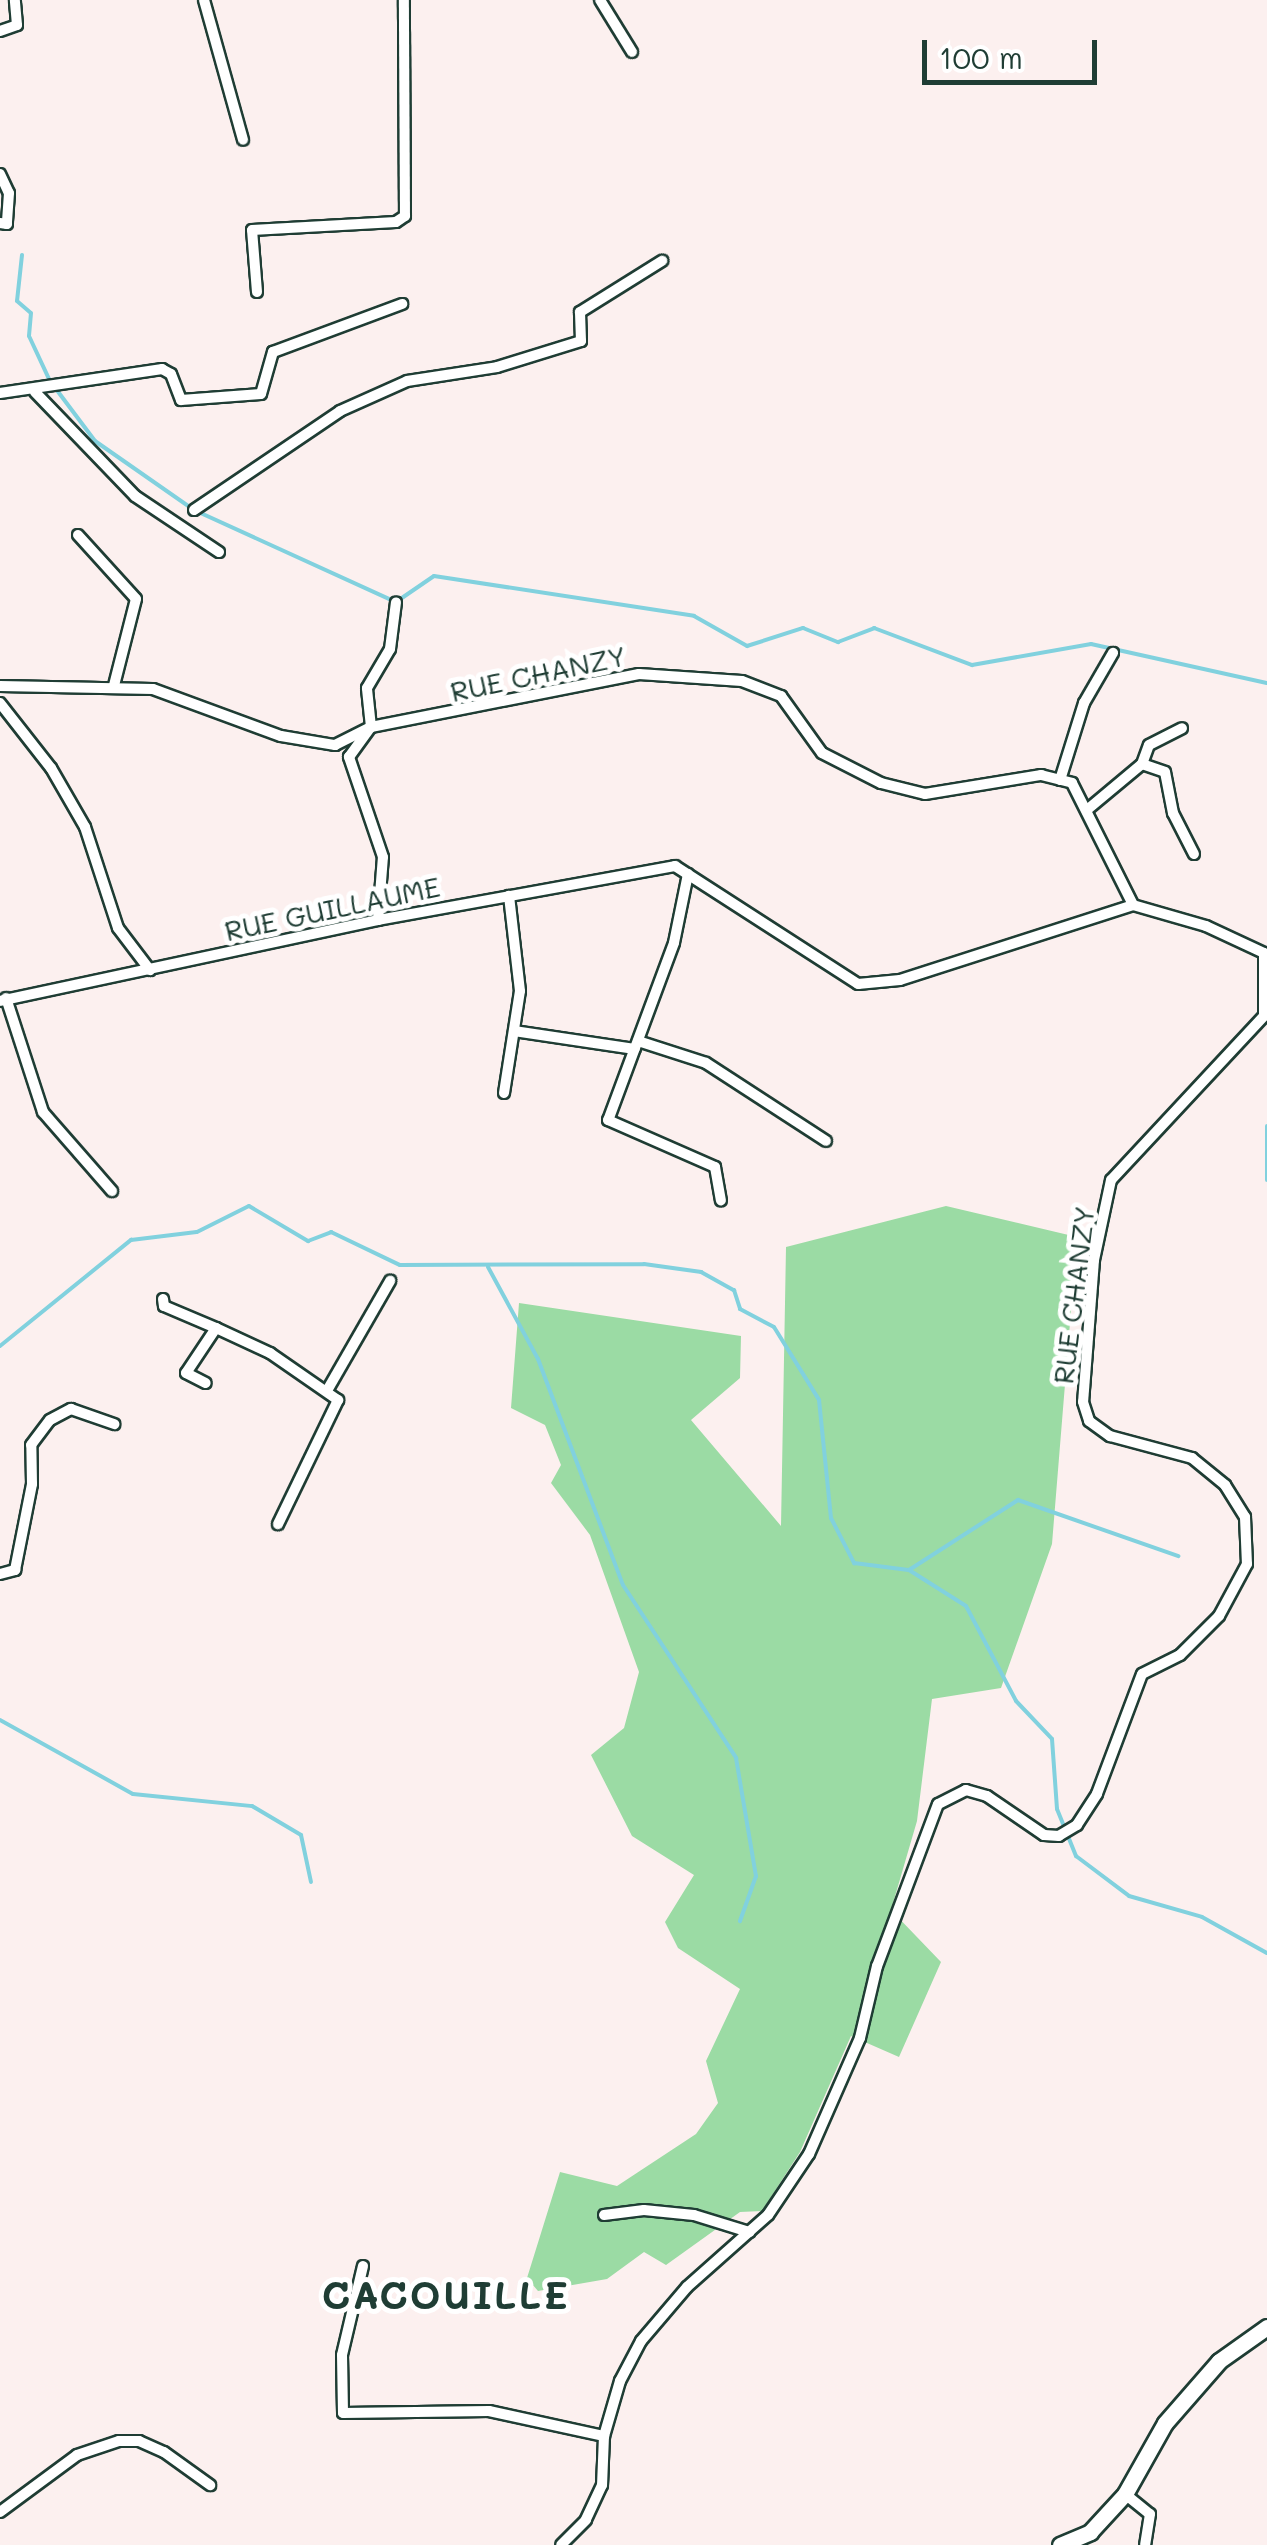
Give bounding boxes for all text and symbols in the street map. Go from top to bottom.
scale bar [927,20,1102,82]
text: 100 m [939,37,1023,77]
street label: RUE CHANZY [447,638,629,708]
street label: RUE GUILLAUME [221,869,443,947]
street label: RUE CHANZY [1045,1204,1101,1386]
district label: CACOUILLE [322,2272,570,2318]

